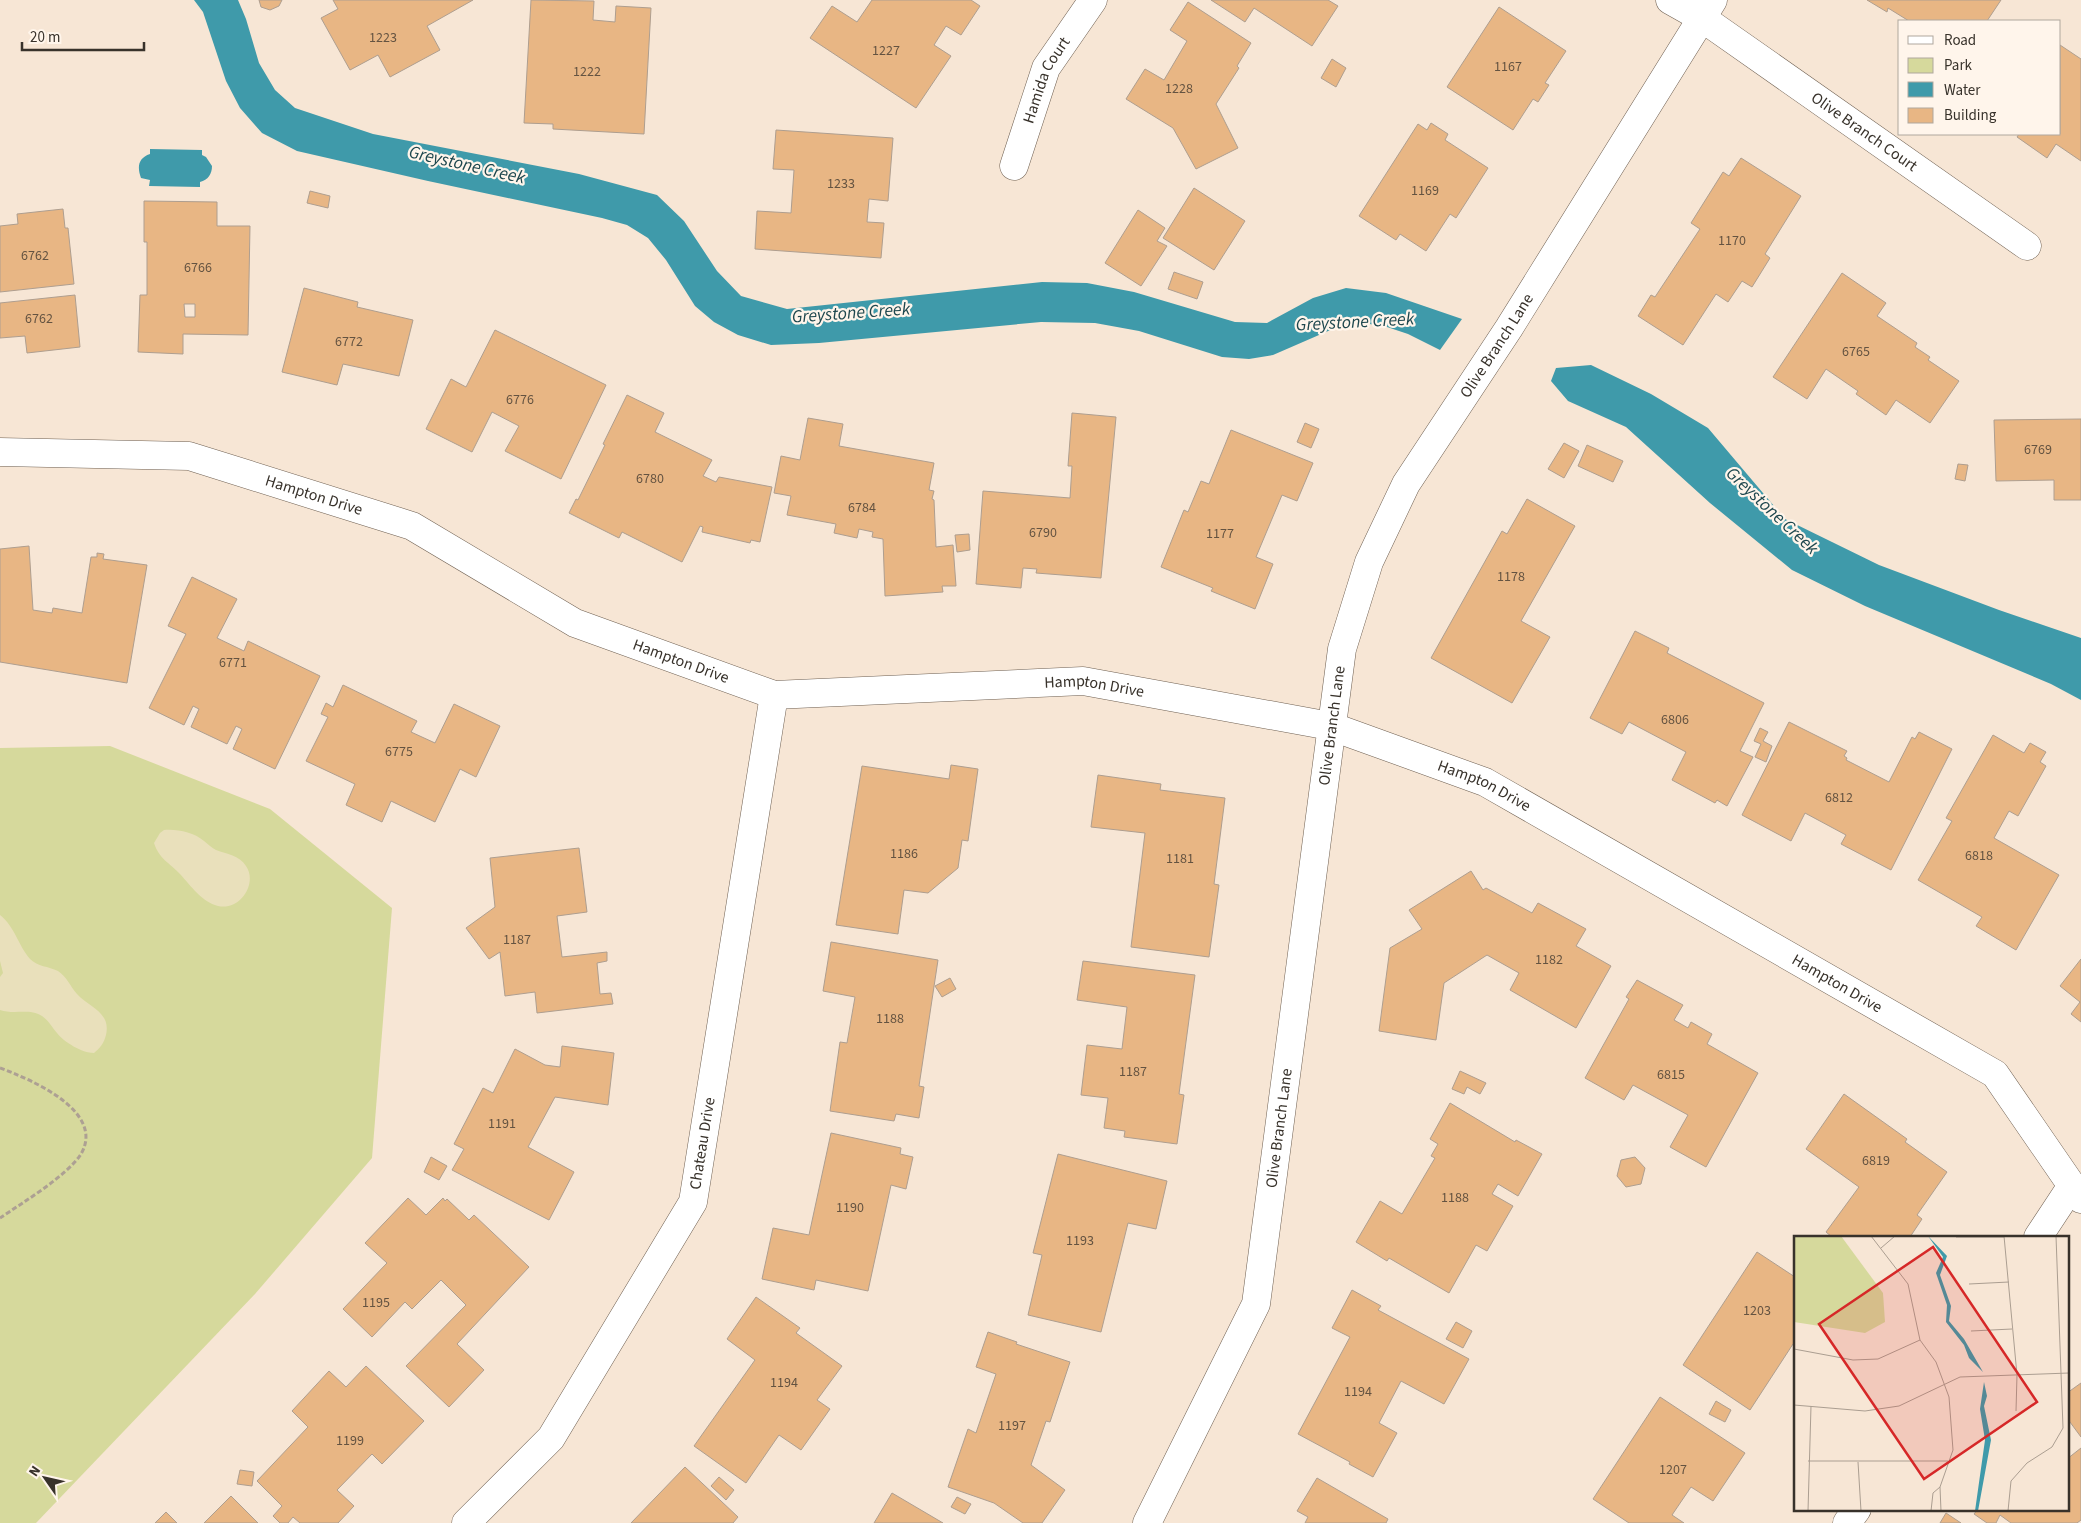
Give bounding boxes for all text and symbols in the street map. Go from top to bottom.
scale bar [22,20,145,52]
legend [1898,20,2061,135]
text: 20 m [30,27,60,48]
house number: 1223 [369,28,397,48]
text: Road [1944,30,1976,51]
street label: Hamida Court [1018,32,1076,126]
house number: 1227 [872,41,900,61]
text: Park [1944,55,1973,76]
house number: 1167 [1494,57,1522,77]
house number: 1222 [573,62,601,82]
house number: 1228 [1165,79,1193,99]
text: Water [1944,80,1981,101]
street label: Olive Branch Court [1807,87,1922,177]
text: Building [1944,105,1997,126]
water label: Greystone Creek [406,139,528,191]
house number: 1233 [827,174,855,194]
house number: 1169 [1411,181,1439,201]
house number: 1170 [1718,231,1746,251]
house number: 6762 [21,246,49,266]
house number: 6766 [184,258,212,278]
street label: Olive Branch Lane [1455,289,1539,402]
water label: Greystone Creek [791,296,911,330]
water label: Greystone Creek [1295,306,1415,338]
house number: 6762 [25,309,53,329]
house number: 6772 [335,332,363,352]
house number: 6765 [1842,342,1870,362]
house number: 6776 [506,390,534,410]
house number: 6769 [2024,440,2052,460]
water label: Greystone Creek [1720,461,1824,561]
house number: 6780 [636,469,664,489]
street label: Hampton Drive [262,470,365,521]
house number: 6784 [848,498,876,518]
house number: 6790 [1029,523,1057,543]
house number: 1177 [1206,524,1234,544]
house number: 1178 [1497,567,1525,587]
street label: Hampton Drive [630,634,732,689]
house number: 6771 [219,653,247,673]
street label: Olive Branch Lane [1313,664,1351,787]
street label: Hampton Drive [1044,670,1146,703]
house number: 6806 [1661,710,1689,730]
house number: 6775 [385,742,413,762]
street label: Hampton Drive [1434,755,1535,817]
house number: 6812 [1825,788,1853,808]
house number: 1186 [890,844,918,864]
house number: 6818 [1965,846,1993,866]
house number: 1181 [1166,849,1194,869]
house number: 1187 [503,930,531,950]
street label: Hampton Drive [1788,949,1886,1018]
house number: 1182 [1535,950,1563,970]
house number: 1188 [876,1009,904,1029]
house number: 1187 [1119,1062,1147,1082]
house number: 6815 [1657,1065,1685,1085]
street label: Olive Branch Lane [1260,1067,1298,1189]
street label: Chateau Drive [684,1095,721,1191]
house number: 1191 [488,1114,516,1134]
house number: 6819 [1862,1151,1890,1171]
house number: 1188 [1441,1188,1469,1208]
house number: 1190 [836,1198,864,1218]
house number: 1193 [1066,1231,1094,1251]
inset map [1794,1236,2068,1510]
house number: 1195 [362,1293,390,1313]
house number: 1203 [1743,1301,1771,1321]
house number: 1194 [770,1373,798,1393]
house number: 1194 [1344,1382,1372,1402]
house number: 1197 [998,1416,1026,1436]
house number: 1199 [336,1431,364,1451]
north arrow [20,1453,70,1503]
house number: 1207 [1659,1460,1687,1480]
text: N [24,1462,46,1481]

